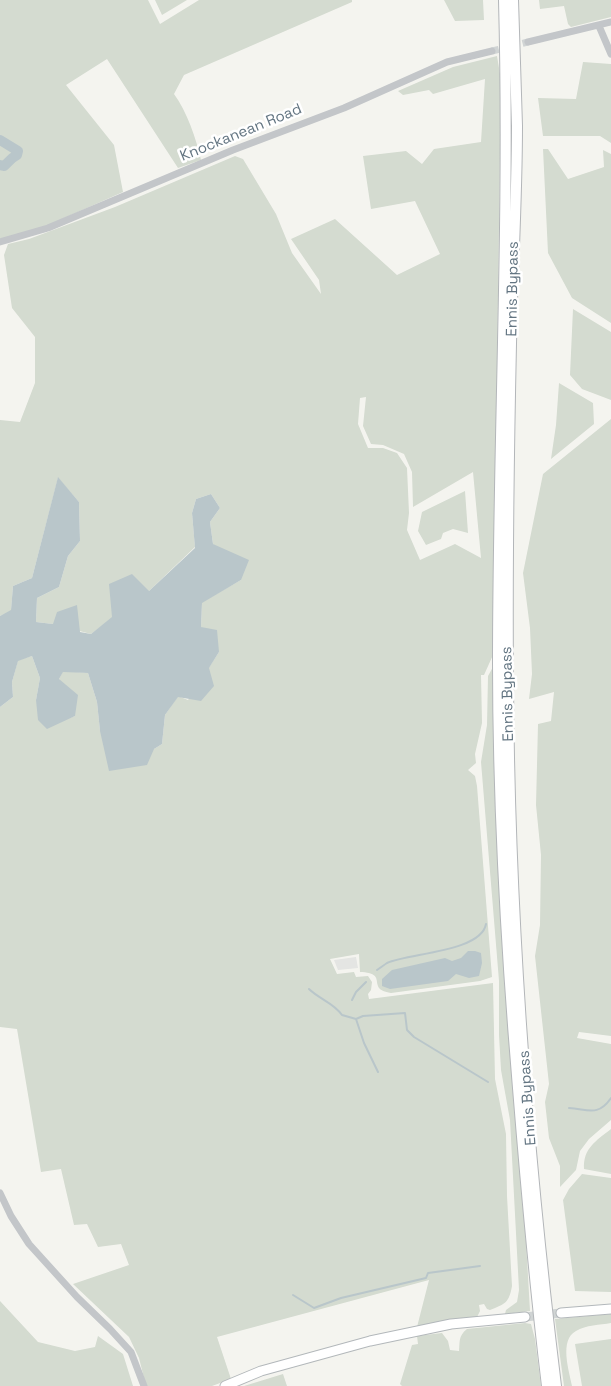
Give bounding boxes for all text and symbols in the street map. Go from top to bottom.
street label: Knockanean Road [178,100,304,166]
street label: Ennis Bypass [503,241,523,337]
street label: Ennis Bypass [498,646,518,742]
street label: Ennis Bypass [516,1050,540,1146]

